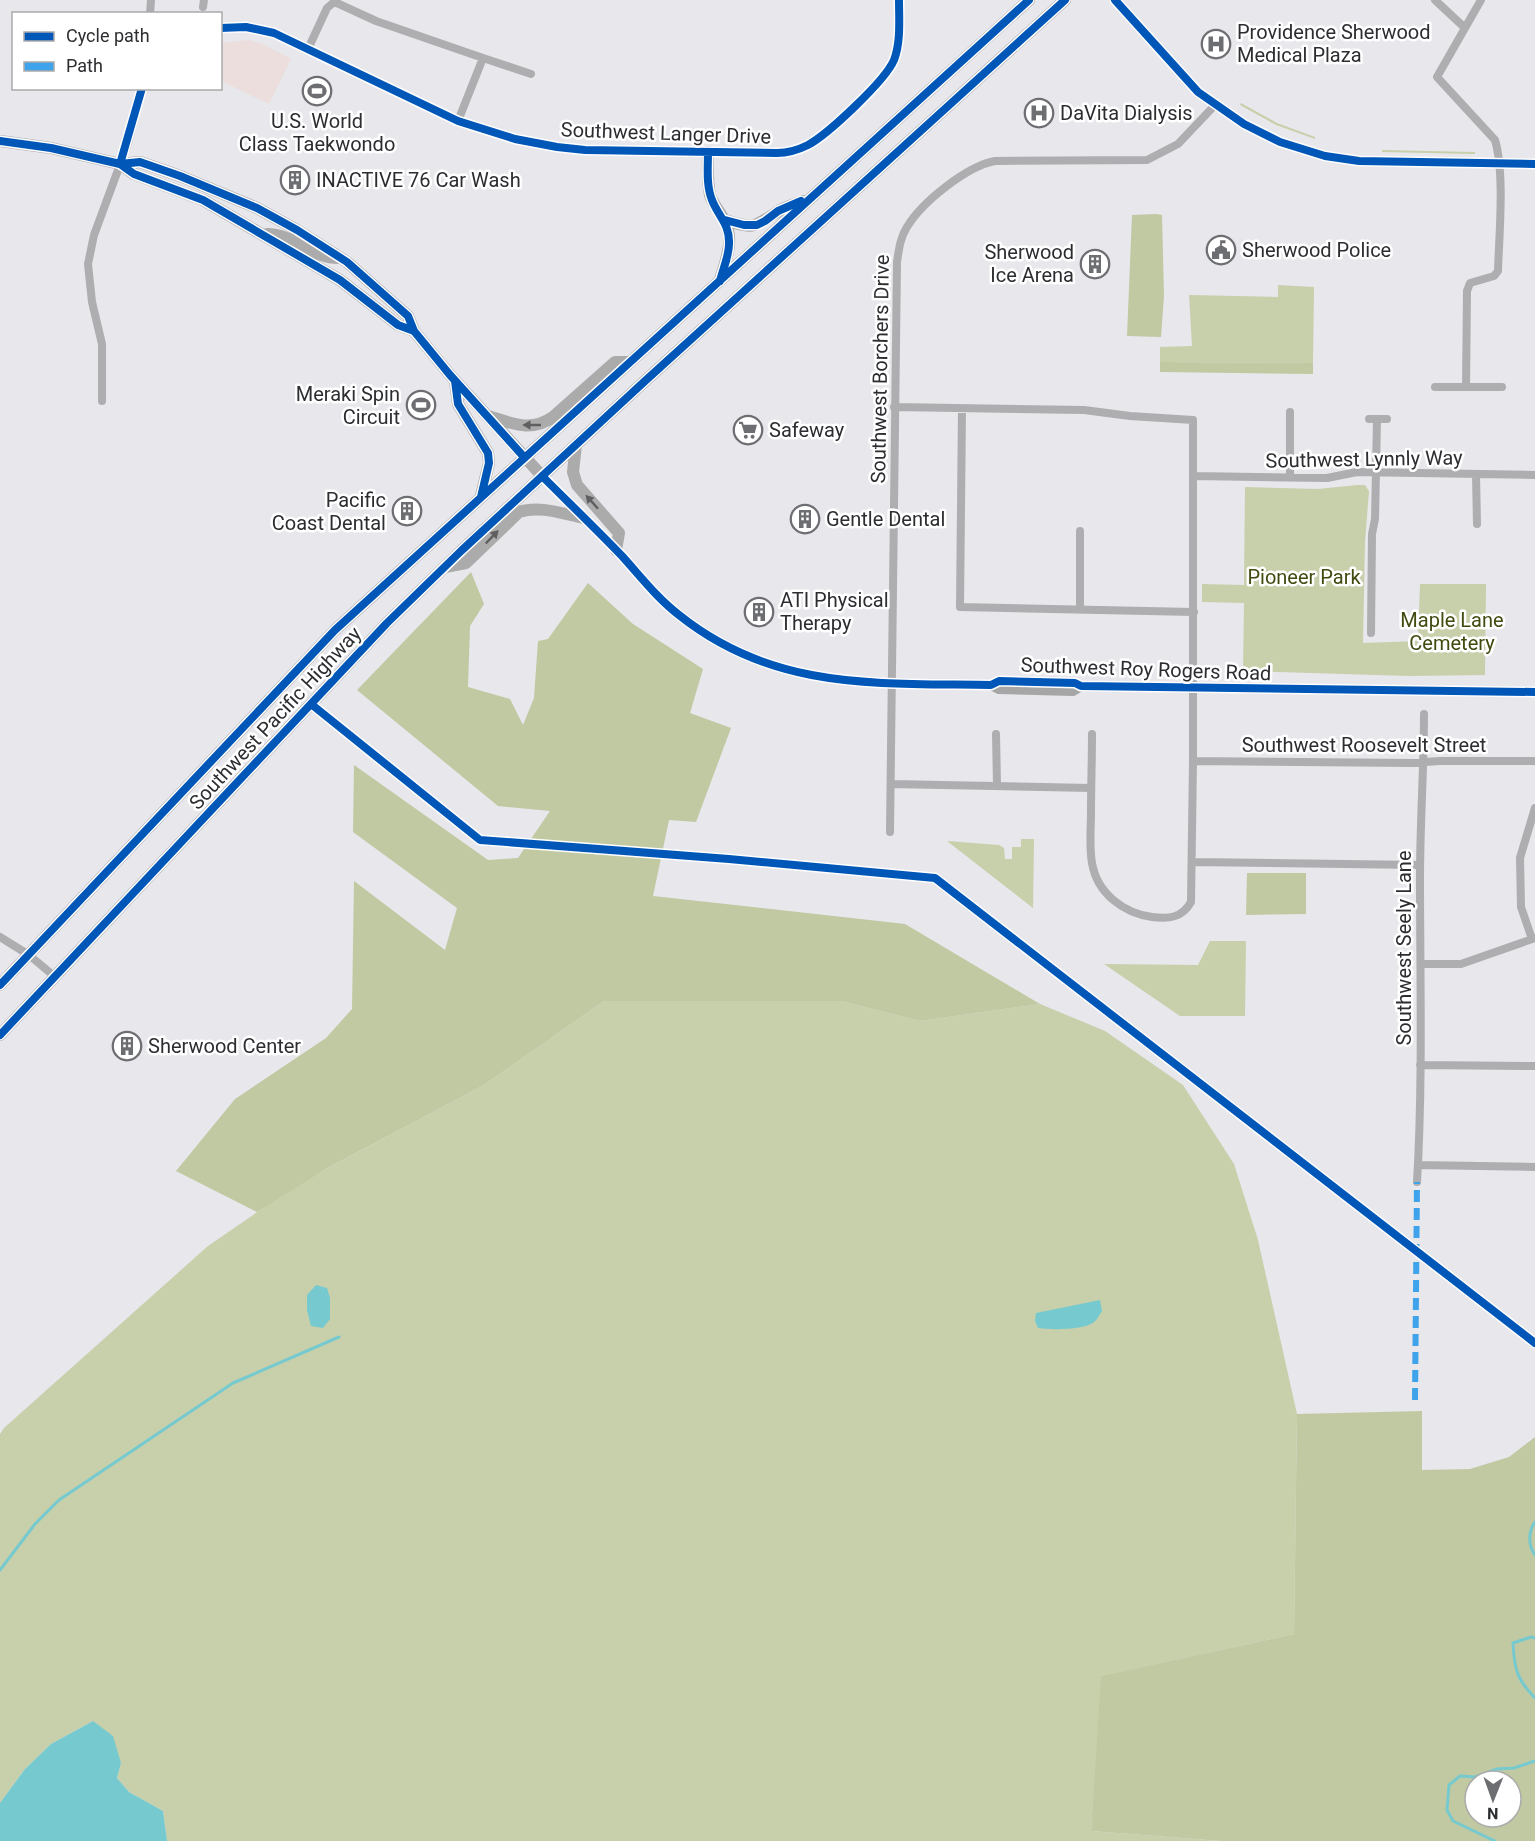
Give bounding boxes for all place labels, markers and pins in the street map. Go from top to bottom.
place label: Providence Sherwood Medical Plaza [1237,20,1431,67]
hospital icon: Providence Sherwood Medical Plaza [1200,28,1232,60]
sports icon: U.S. World Class Taekwondo [301,75,333,107]
hospital icon: DaVita Dialysis [1023,97,1055,129]
place label: DaVita Dialysis [1060,101,1193,125]
place label: U.S. World Class Taekwondo [239,109,395,156]
building icon: INACTIVE 76 Car Wash [279,164,311,196]
place label: INACTIVE 76 Car Wash [316,168,521,192]
public building icon: Sherwood Police [1205,234,1237,266]
place label: Sherwood Police [1242,238,1391,262]
place label: Sherwood Ice Arena [984,240,1074,287]
building icon: Sherwood Ice Arena [1079,248,1111,280]
place label: Meraki Spin Circuit [296,382,400,429]
sports icon: Meraki Spin Circuit [405,389,437,421]
supermarket icon: Safeway [732,414,764,446]
place label: Safeway [769,418,845,442]
place label: Pacific Coast Dental [272,488,386,535]
building icon: Pacific Coast Dental [391,495,423,527]
building icon: Gentle Dental [789,503,821,535]
place label: Gentle Dental [826,507,945,531]
place label: ATI Physical Therapy [780,588,889,635]
building icon: ATI Physical Therapy [743,596,775,628]
building icon: Sherwood Center [111,1030,143,1062]
place label: Sherwood Center [148,1034,301,1058]

